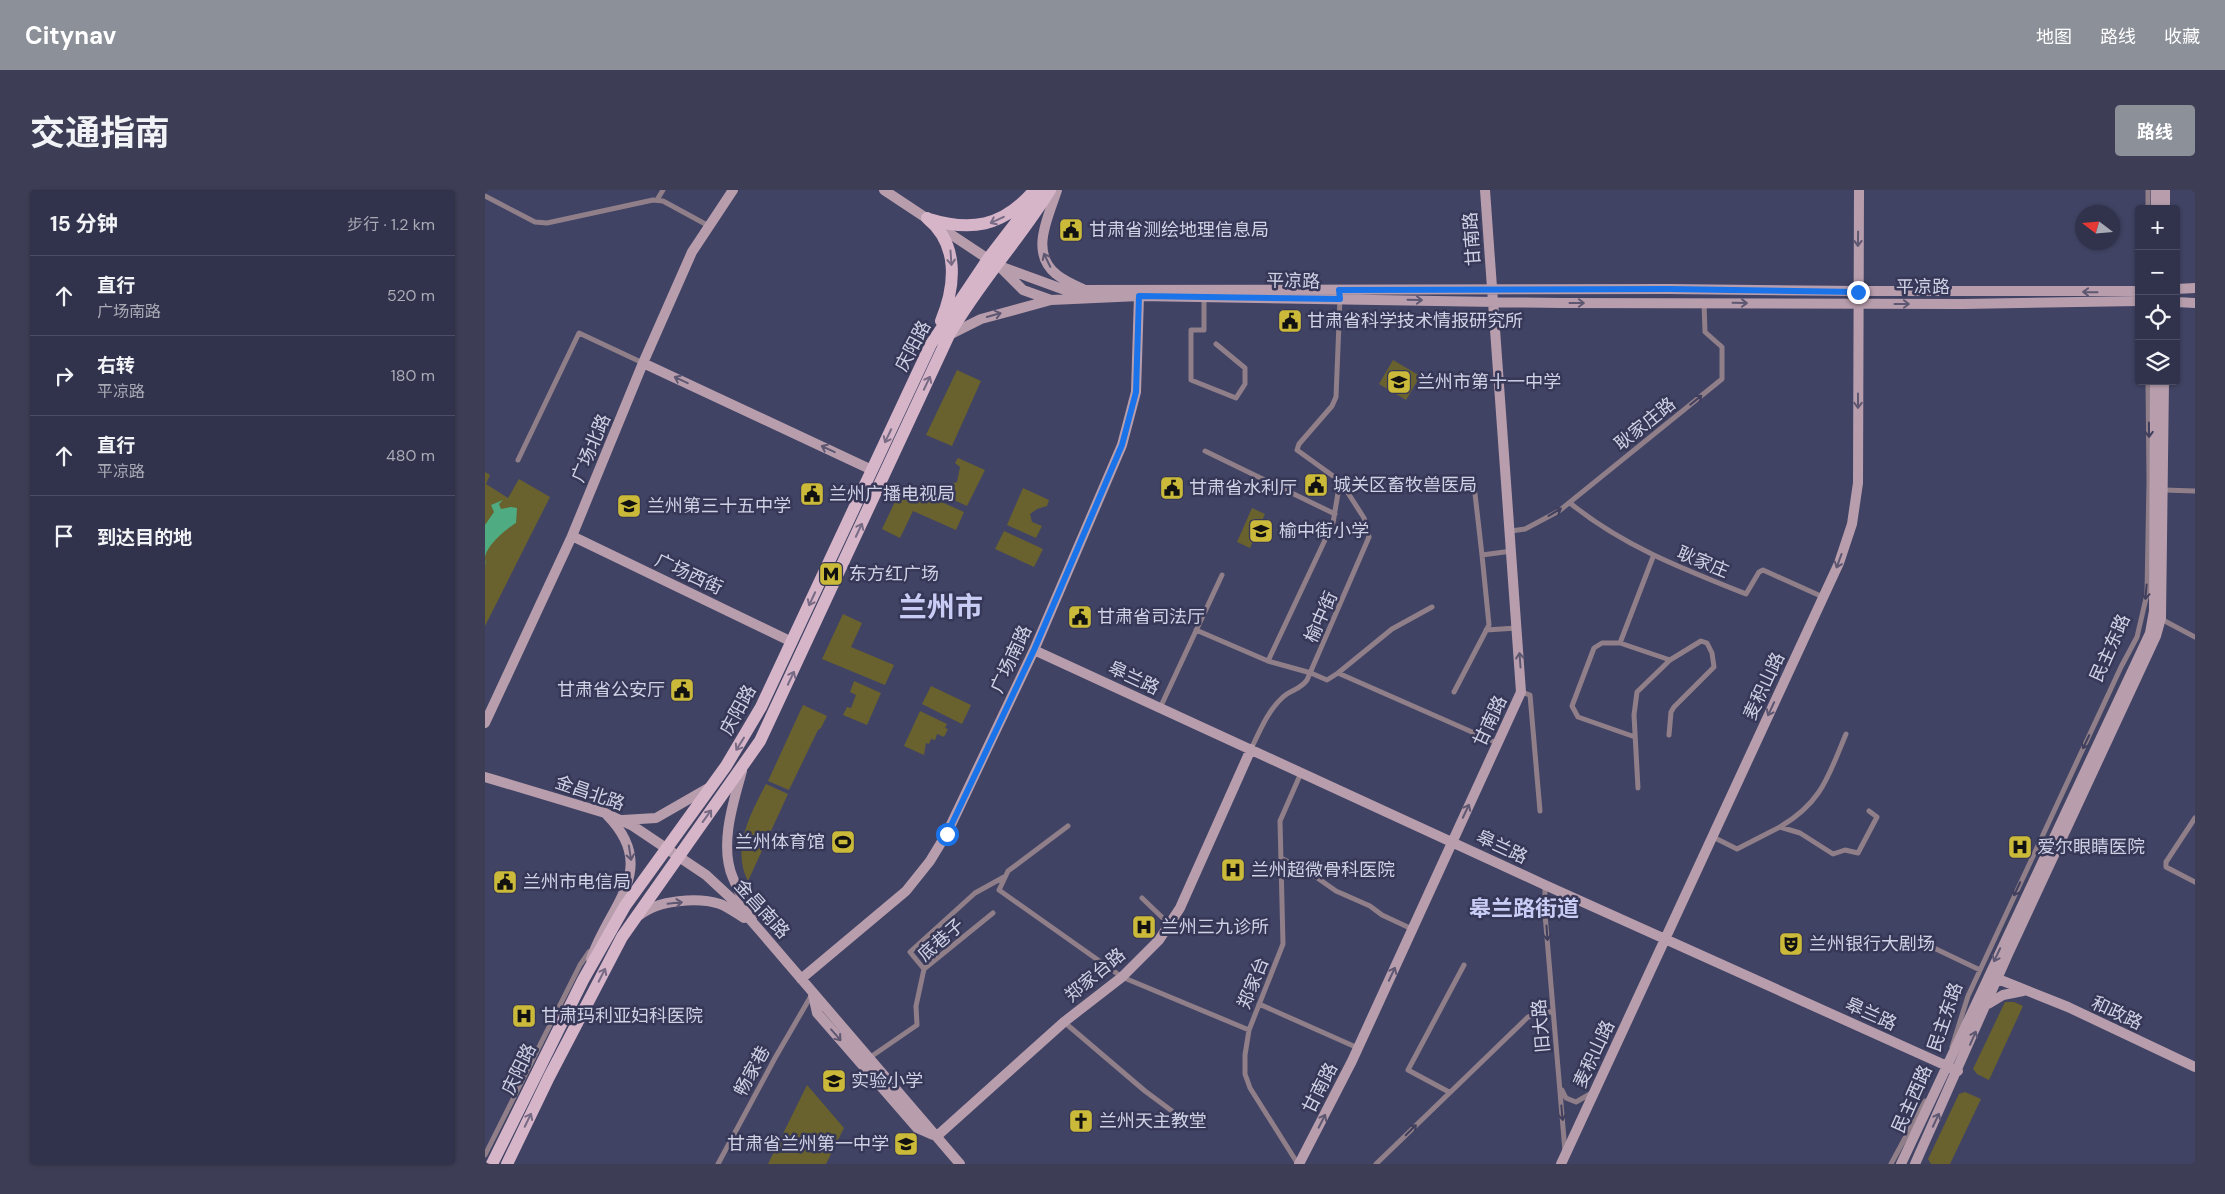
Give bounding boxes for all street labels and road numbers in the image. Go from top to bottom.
street label: 甘南路 [1458,211,1486,267]
street label: 平凉路 [1266,269,1320,293]
street label: 平凉路 [1896,275,1950,299]
street label: 庆阳路 [890,317,936,375]
street label: 耿家庄路 [1609,392,1681,456]
street label: 广场北路 [566,410,616,486]
street label: 耿家庄 [1673,541,1733,583]
street label: 广场西街 [651,548,727,600]
street label: 榆中街 [1299,587,1343,647]
street label: 民主东路 [2084,610,2136,686]
street label: 广场南路 [985,621,1037,697]
street label: 麦积山路 [1738,648,1790,724]
street label: 皋兰路 [1104,656,1164,700]
street label: 庆阳路 [714,681,762,739]
street label: 甘南路 [1468,691,1512,751]
street label: 金昌北路 [552,770,628,816]
street label: 皋兰路 [1472,825,1532,869]
street label: 金昌南路 [729,874,795,944]
street label: 底巷子 [913,913,969,967]
street label: 郑家台路 [1060,943,1130,1007]
street label: 郑家台 [1232,953,1274,1013]
street label: 民主东路 [1922,979,1968,1055]
street label: 和政路 [2087,991,2147,1035]
street label: 皋兰路 [1841,992,1901,1036]
street label: 旧大路 [1527,998,1555,1054]
street label: 麦积山路 [1568,1016,1620,1092]
street label: 庆阳路 [496,1039,542,1099]
street label: 畅家巷 [728,1042,776,1100]
street label: 甘南路 [1297,1058,1343,1118]
street label: 民主西路 [1886,1061,1938,1137]

